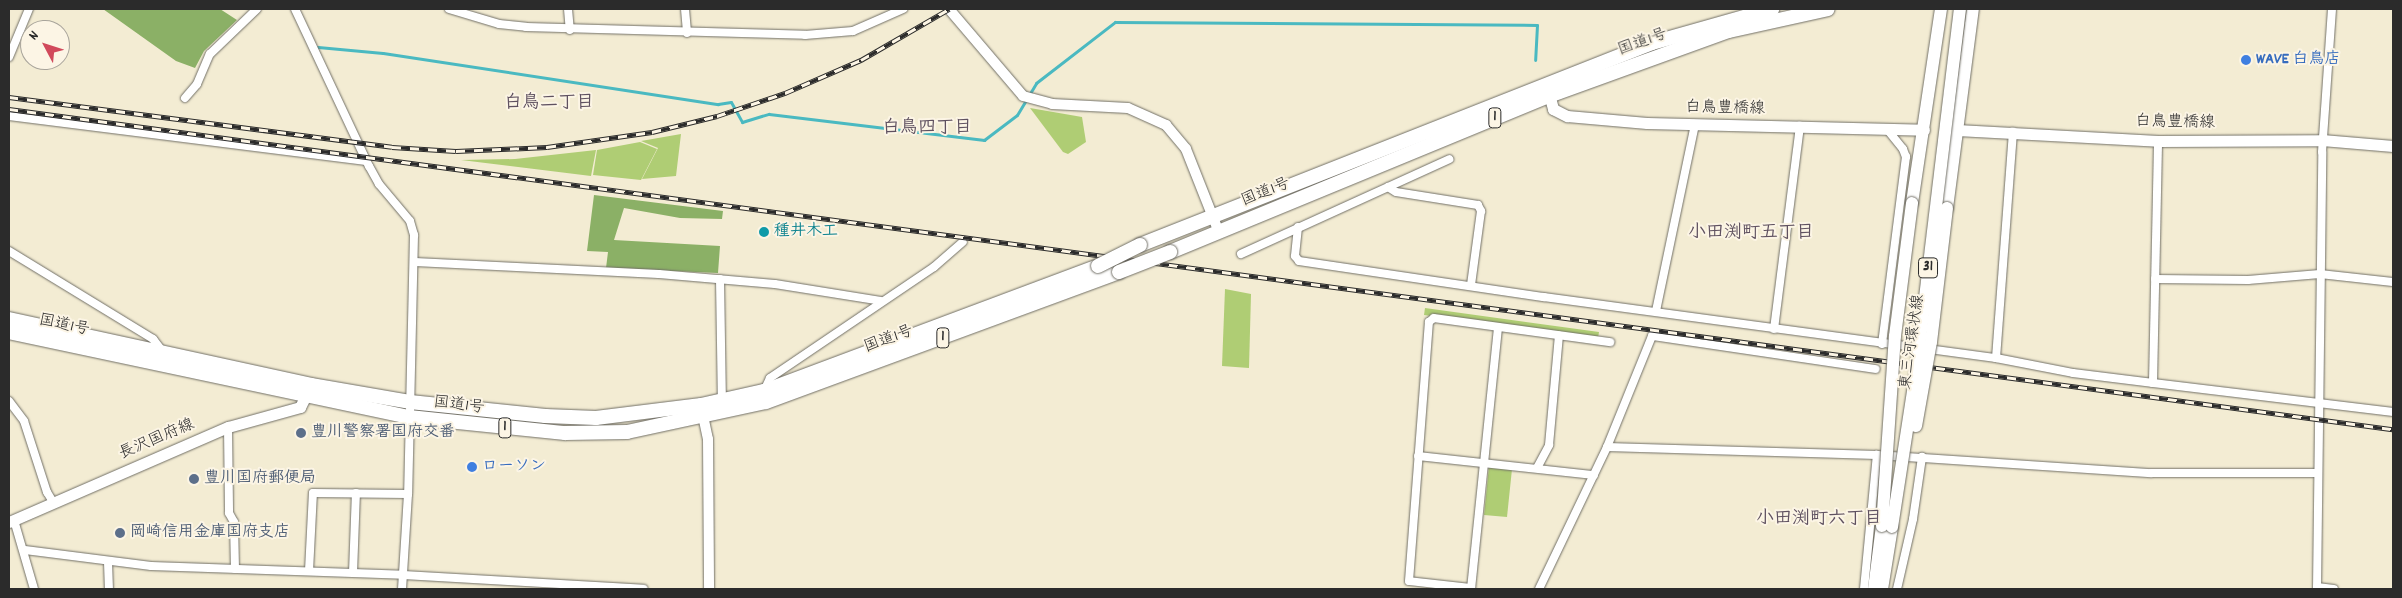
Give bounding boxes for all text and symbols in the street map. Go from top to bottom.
north arrow [20,20,70,70]
street label: 国道1号 [1616,25,1670,61]
text: N [24,27,44,45]
place label: WAVE 白鳥店 [2256,50,2341,70]
marker: WAVE 白鳥店 [2240,54,2252,66]
district label: 白鳥二丁目 [504,93,594,115]
street label: 白鳥豊橋線 [1685,99,1765,119]
road number: 1 [1488,106,1502,130]
street label: 白鳥豊橋線 [2135,113,2215,133]
district label: 白鳥四丁目 [882,118,972,140]
street label: 国道1号 [1239,174,1293,212]
place label: 種井木工 [774,222,838,242]
district label: 小田渕町五丁目 [1688,223,1814,245]
marker: 種井木工 [758,226,770,238]
road number: 31 [1918,256,1938,280]
street label: 東三河環状線 [1897,293,1929,391]
street label: 国道1号 [37,311,91,341]
street label: 国道1号 [862,322,916,358]
road number: 1 [936,326,950,350]
street label: 国道1号 [432,393,486,419]
street label: 長沢国府線 [116,416,198,464]
road number: 1 [498,416,512,440]
place label: 豊川警察署国府交番 [311,423,455,443]
marker: 豊川警察署国府交番 [295,427,307,439]
place label: ローソン [482,457,546,477]
marker: ローソン [466,461,478,473]
place label: 豊川国府郵便局 [204,469,316,489]
marker: 豊川国府郵便局 [188,473,200,485]
district label: 小田渕町六丁目 [1756,509,1882,531]
place label: 岡崎信用金庫国府支店 [130,523,290,543]
marker: 岡崎信用金庫国府支店 [114,527,126,539]

